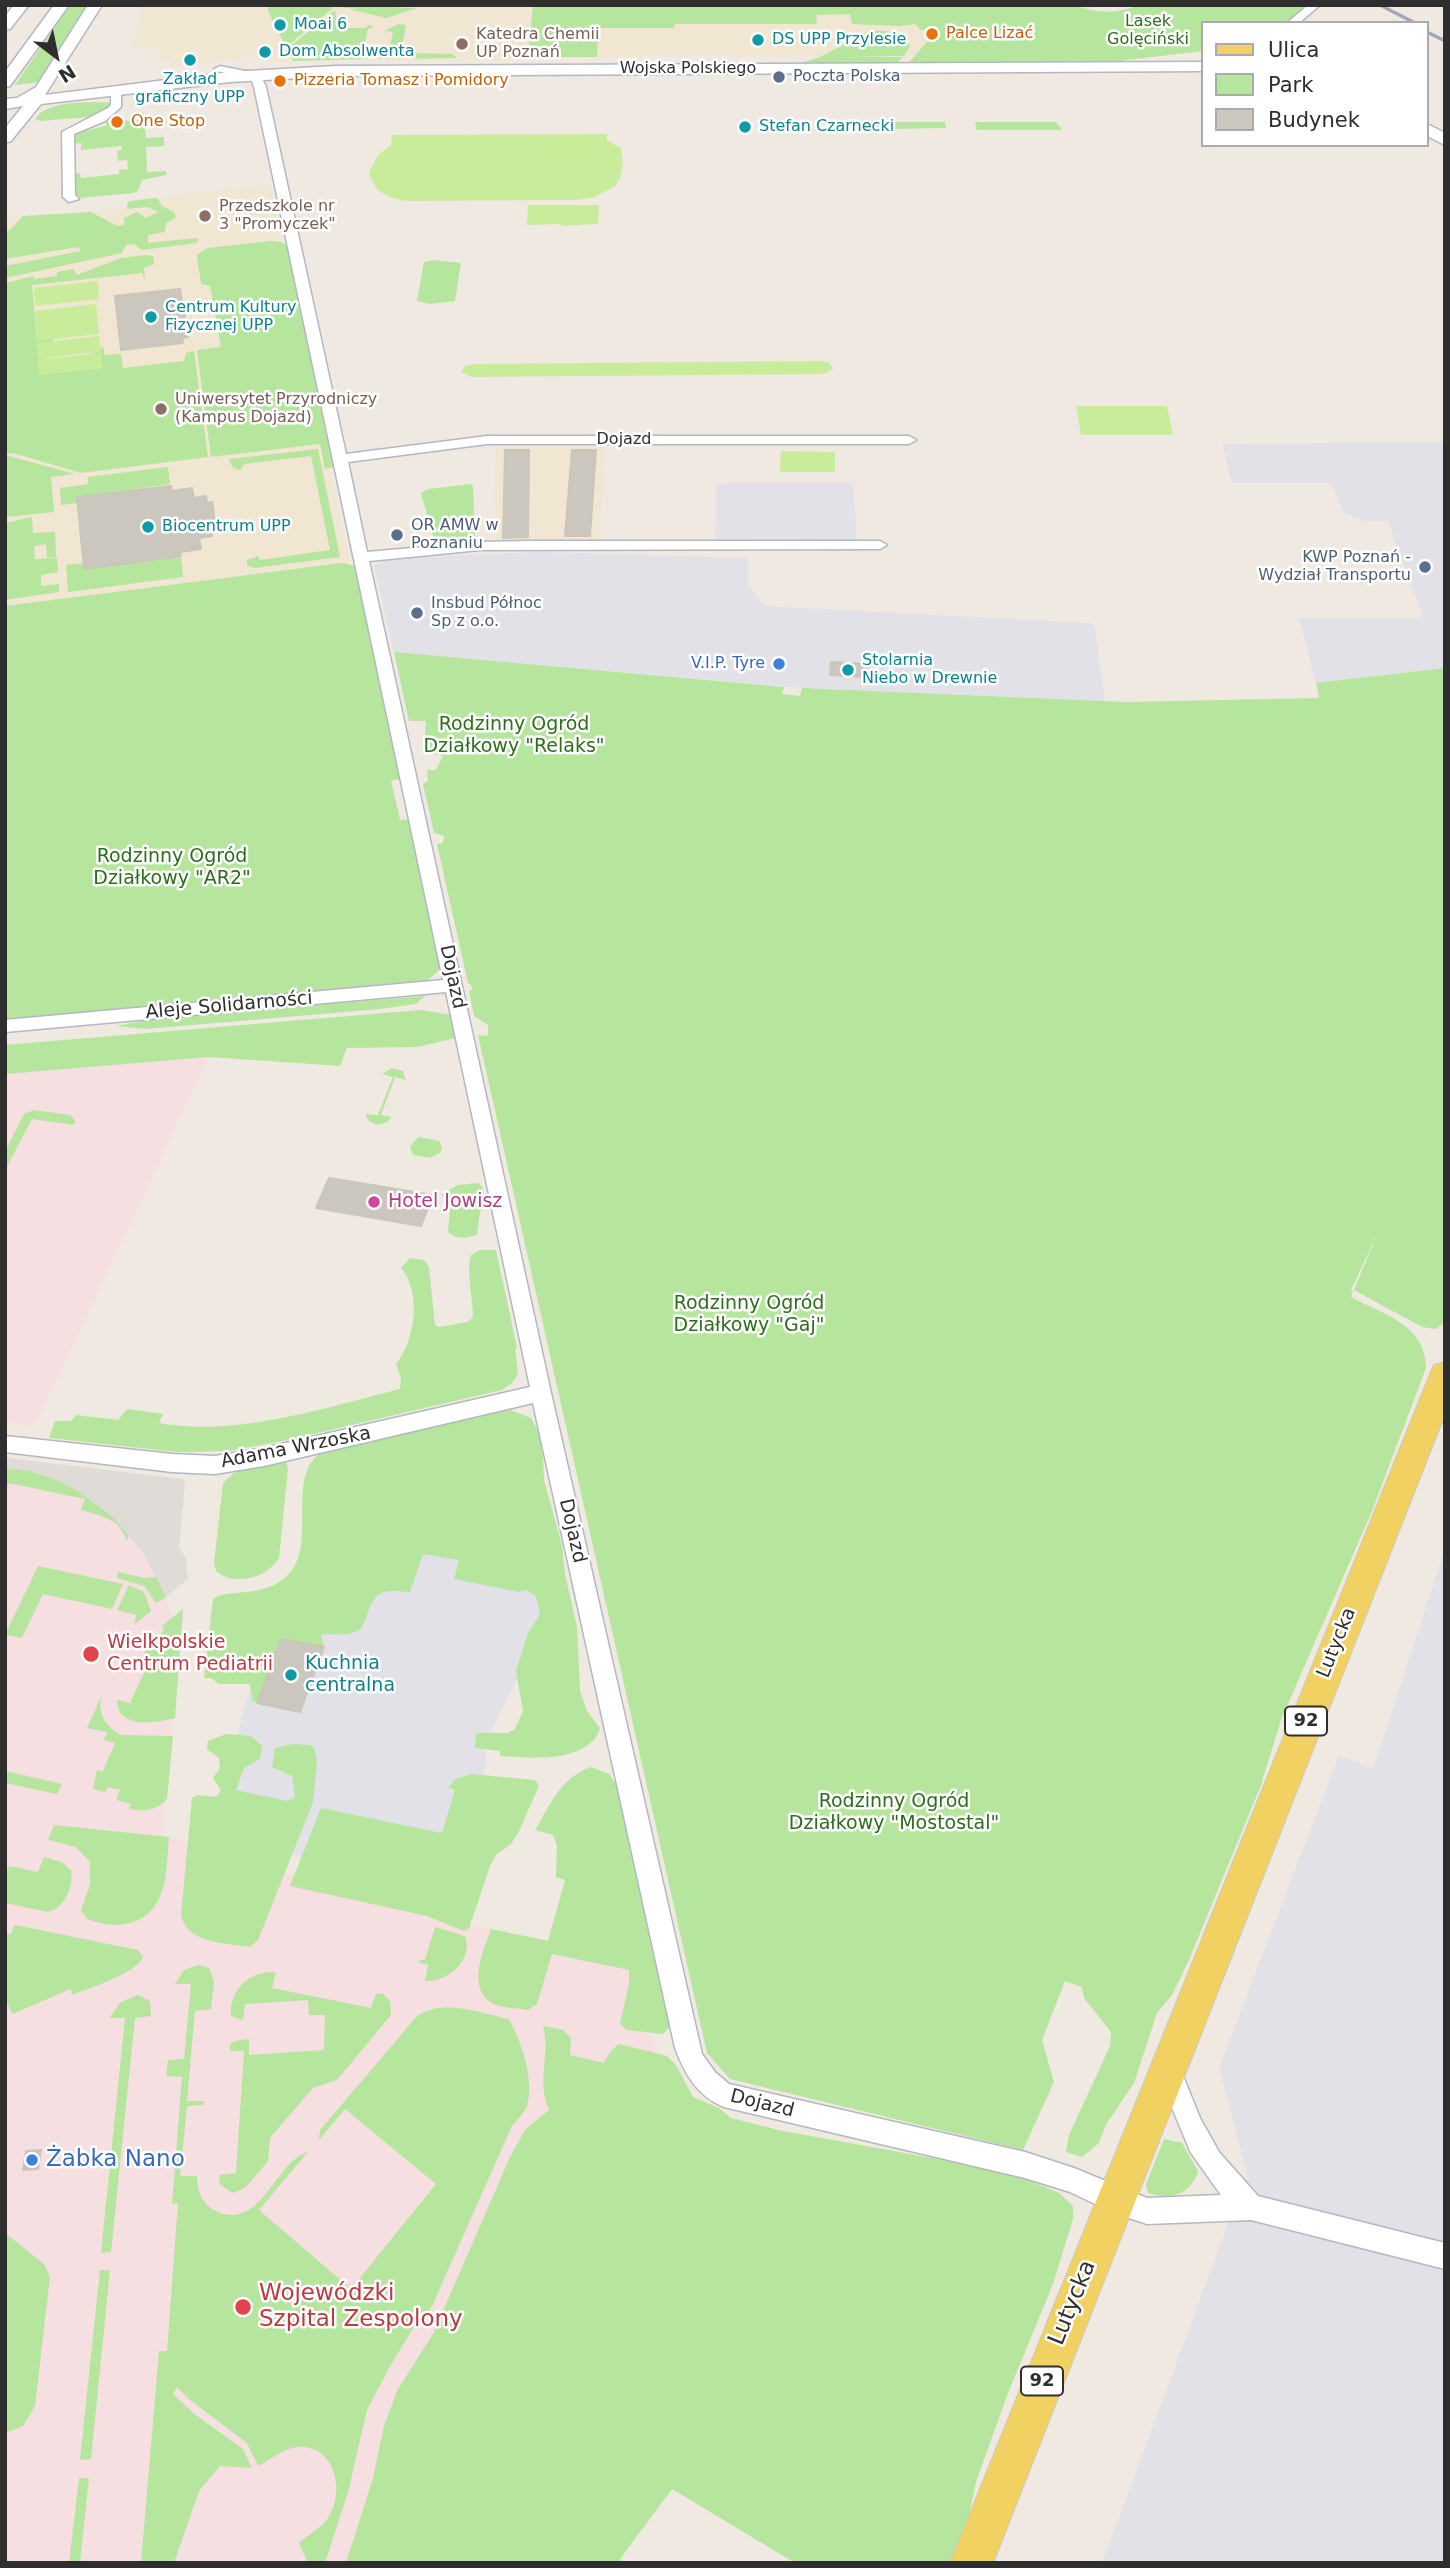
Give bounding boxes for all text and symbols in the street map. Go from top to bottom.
park label: Lasek Golęciński [1107,12,1189,50]
place label: Moai 6 [294,15,347,35]
marker: Moai 6 [272,17,288,33]
north arrow [21,21,91,91]
legend [1202,21,1429,147]
place label: Palce Lizać [946,24,1033,44]
place label: Katedra Chemii UP Poznań [476,25,599,63]
marker: Palce Lizać [924,26,940,42]
place label: DS UPP Przylesie [772,30,906,50]
marker: DS UPP Przylesie [750,32,766,48]
marker: Katedra Chemii UP Poznań [454,36,470,52]
text: Ulica [1268,38,1319,62]
place label: Dom Absolwenta [279,42,415,62]
marker: Dom Absolwenta [257,44,273,60]
marker: Zakład graficzny UPP [182,52,198,68]
street label: Wojska Polskiego [620,59,756,79]
text: N [55,60,80,87]
place label: Poczta Polska [793,67,901,87]
marker: Poczta Polska [771,69,787,85]
place label: Zakład graficzny UPP [135,70,245,108]
place label: Pizzeria Tomasz i Pomidory [294,71,509,91]
marker: Pizzeria Tomasz i Pomidory [272,73,288,89]
text: Park [1268,73,1313,97]
text: Budynek [1268,108,1360,132]
place label: One Stop [131,112,205,132]
marker: One Stop [109,114,125,130]
place label: Stefan Czarnecki [759,117,894,137]
marker: Stefan Czarnecki [737,119,753,135]
place label: Przedszkole nr 3 "Promyczek" [219,197,336,235]
marker: Przedszkole nr 3 "Promyczek" [197,208,213,224]
place label: Centrum Kultury Fizycznej UPP [165,298,297,336]
marker: Centrum Kultury Fizycznej UPP [143,309,159,325]
place label: Uniwersytet Przyrodniczy (Kampus Dojazd) [175,390,377,428]
marker: Uniwersytet Przyrodniczy (Kampus Dojazd) [153,401,169,417]
street label: Dojazd [597,430,651,450]
place label: OR AMW w Poznaniu [411,516,499,554]
place label: Biocentrum UPP [162,517,291,537]
marker: Biocentrum UPP [140,519,156,535]
marker: OR AMW w Poznaniu [389,527,405,543]
place label: KWP Poznań - Wydział Transportu [1258,548,1411,586]
marker: KWP Poznań - Wydział Transportu [1417,559,1433,575]
place label: Insbud Północ Sp z o.o. [431,594,542,632]
marker: Insbud Północ Sp z o.o. [409,605,425,621]
place label: Stolarnia Niebo w Drewnie [862,651,997,689]
place label: V.I.P. Tyre [691,654,765,674]
marker: V.I.P. Tyre [771,656,787,672]
marker: Stolarnia Niebo w Drewnie [840,662,856,678]
park label: Rodzinny Ogród Działkowy "Relaks" [423,714,605,758]
park label: Rodzinny Ogród Działkowy "AR2" [93,846,251,890]
street label: Dojazd [434,943,470,1011]
street label: Aleje Solidarności [144,987,314,1025]
place label: Hotel Jowisz [388,1191,502,1213]
marker: Hotel Jowisz [366,1194,382,1210]
park label: Rodzinny Ogród Działkowy "Gaj" [674,1293,824,1337]
street label: Adama Wrzoska [219,1422,373,1474]
street label: Dojazd [554,1497,590,1565]
street label: Lutycka [1313,1605,1361,1681]
place label: Wielkpolskie Centrum Pediatrii [107,1632,273,1676]
marker: Wielkpolskie Centrum Pediatrii [81,1644,101,1664]
place label: Kuchnia centralna [305,1653,395,1697]
marker: Kuchnia centralna [283,1667,299,1683]
road number: 92 [1285,1706,1327,1736]
park label: Rodzinny Ogród Działkowy "Mostostal" [789,1791,999,1835]
street label: Dojazd [728,2085,796,2123]
place label: Żabka Nano [46,2146,185,2174]
marker: Żabka Nano [24,2152,40,2168]
street label: Lutycka [1043,2256,1103,2350]
place label: Wojewódzki Szpital Zespolony [259,2280,463,2334]
marker: Wojewódzki Szpital Zespolony [233,2297,253,2317]
road number: 92 [1021,2367,1063,2396]

